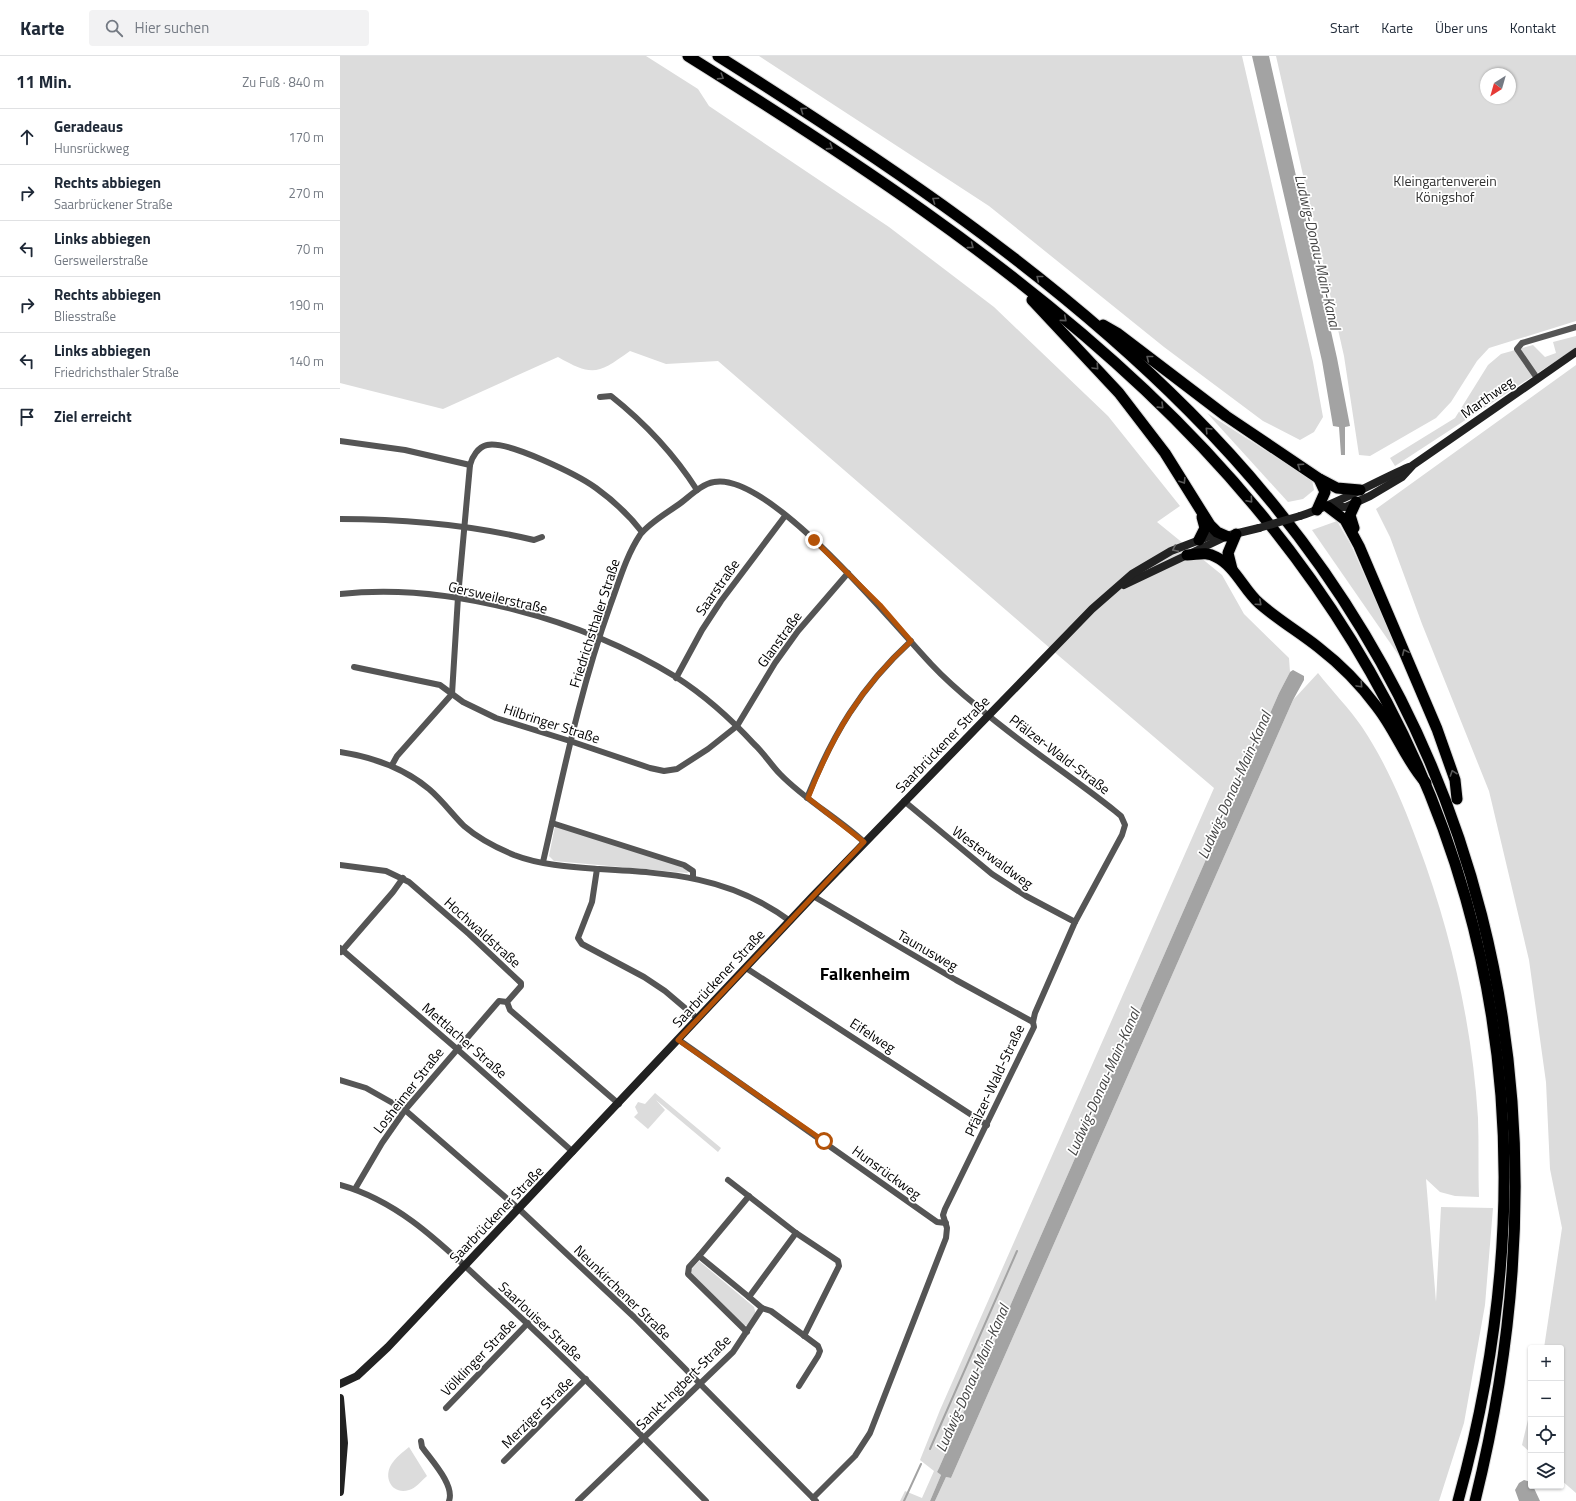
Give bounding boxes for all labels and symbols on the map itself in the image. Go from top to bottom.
north arrow [1480,68,1516,104]
one-way arrow [717,72,724,80]
one-way arrow [800,108,807,115]
one-way arrow [826,143,833,150]
park label: Kleingartenverein Königshof [1393,170,1497,207]
water label: Ludwig-Donau-Main-Kanal [1289,172,1347,334]
one-way arrow [933,198,940,205]
one-way arrow [966,241,973,248]
one-way arrow [1037,276,1044,283]
one-way arrow [1060,315,1067,322]
one-way arrow [1146,355,1153,362]
one-way arrow [1092,362,1099,370]
street label: Marthweg [1456,371,1518,423]
one-way arrow [1156,401,1164,409]
one-way arrow [1205,427,1213,435]
one-way arrow [1297,463,1304,471]
one-way arrow [1178,476,1185,483]
one-way arrow [1246,495,1253,503]
route end [805,531,823,549]
one-way arrow [1172,544,1179,552]
street label: Saarstraße [690,554,744,620]
street label: Friedrichsthaler Straße [563,556,625,690]
street label: Gersweilerstraße [446,575,550,619]
one-way arrow [1255,598,1262,605]
street label: Glanstraße [751,607,807,671]
one-way arrow [1402,649,1410,657]
one-way arrow [1355,681,1362,688]
street label: Saarbrückener Straße [890,691,994,797]
street label: Hilbringer Straße [501,698,603,748]
water label: Ludwig-Donau-Main-Kanal [1191,706,1278,862]
street label: Pfälzer-Wald-Straße [1005,709,1115,799]
one-way arrow [1449,770,1457,777]
street label: Westerwaldweg [948,820,1038,894]
street label: Hochwaldstraße [440,892,526,972]
street label: Saarbrückener Straße [667,924,769,1032]
street label: Taunusweg [894,924,962,976]
district label: Falkenheim [820,960,910,987]
street label: Mettlacher Straße [418,997,512,1083]
water label: Ludwig-Donau-Main-Kanal [1060,1003,1147,1159]
street label: Eifelweg [846,1012,900,1058]
street label: Pfälzer-Wald-Straße [959,1020,1029,1140]
street label: Losheimer Straße [368,1042,448,1138]
route start [815,1132,833,1150]
street label: Hunsrückweg [848,1140,926,1204]
street label: Saarbrückener Straße [444,1161,548,1267]
street label: Neunkirchener Straße [570,1240,676,1344]
street label: Saarlouiser Straße [494,1276,588,1366]
water label: Ludwig-Donau-Main-Kanal [929,1299,1016,1455]
street label: Völklinger Straße [436,1314,520,1400]
street label: Sankt-Ingbert-Straße [631,1330,735,1434]
street label: Merziger Straße [496,1371,578,1453]

